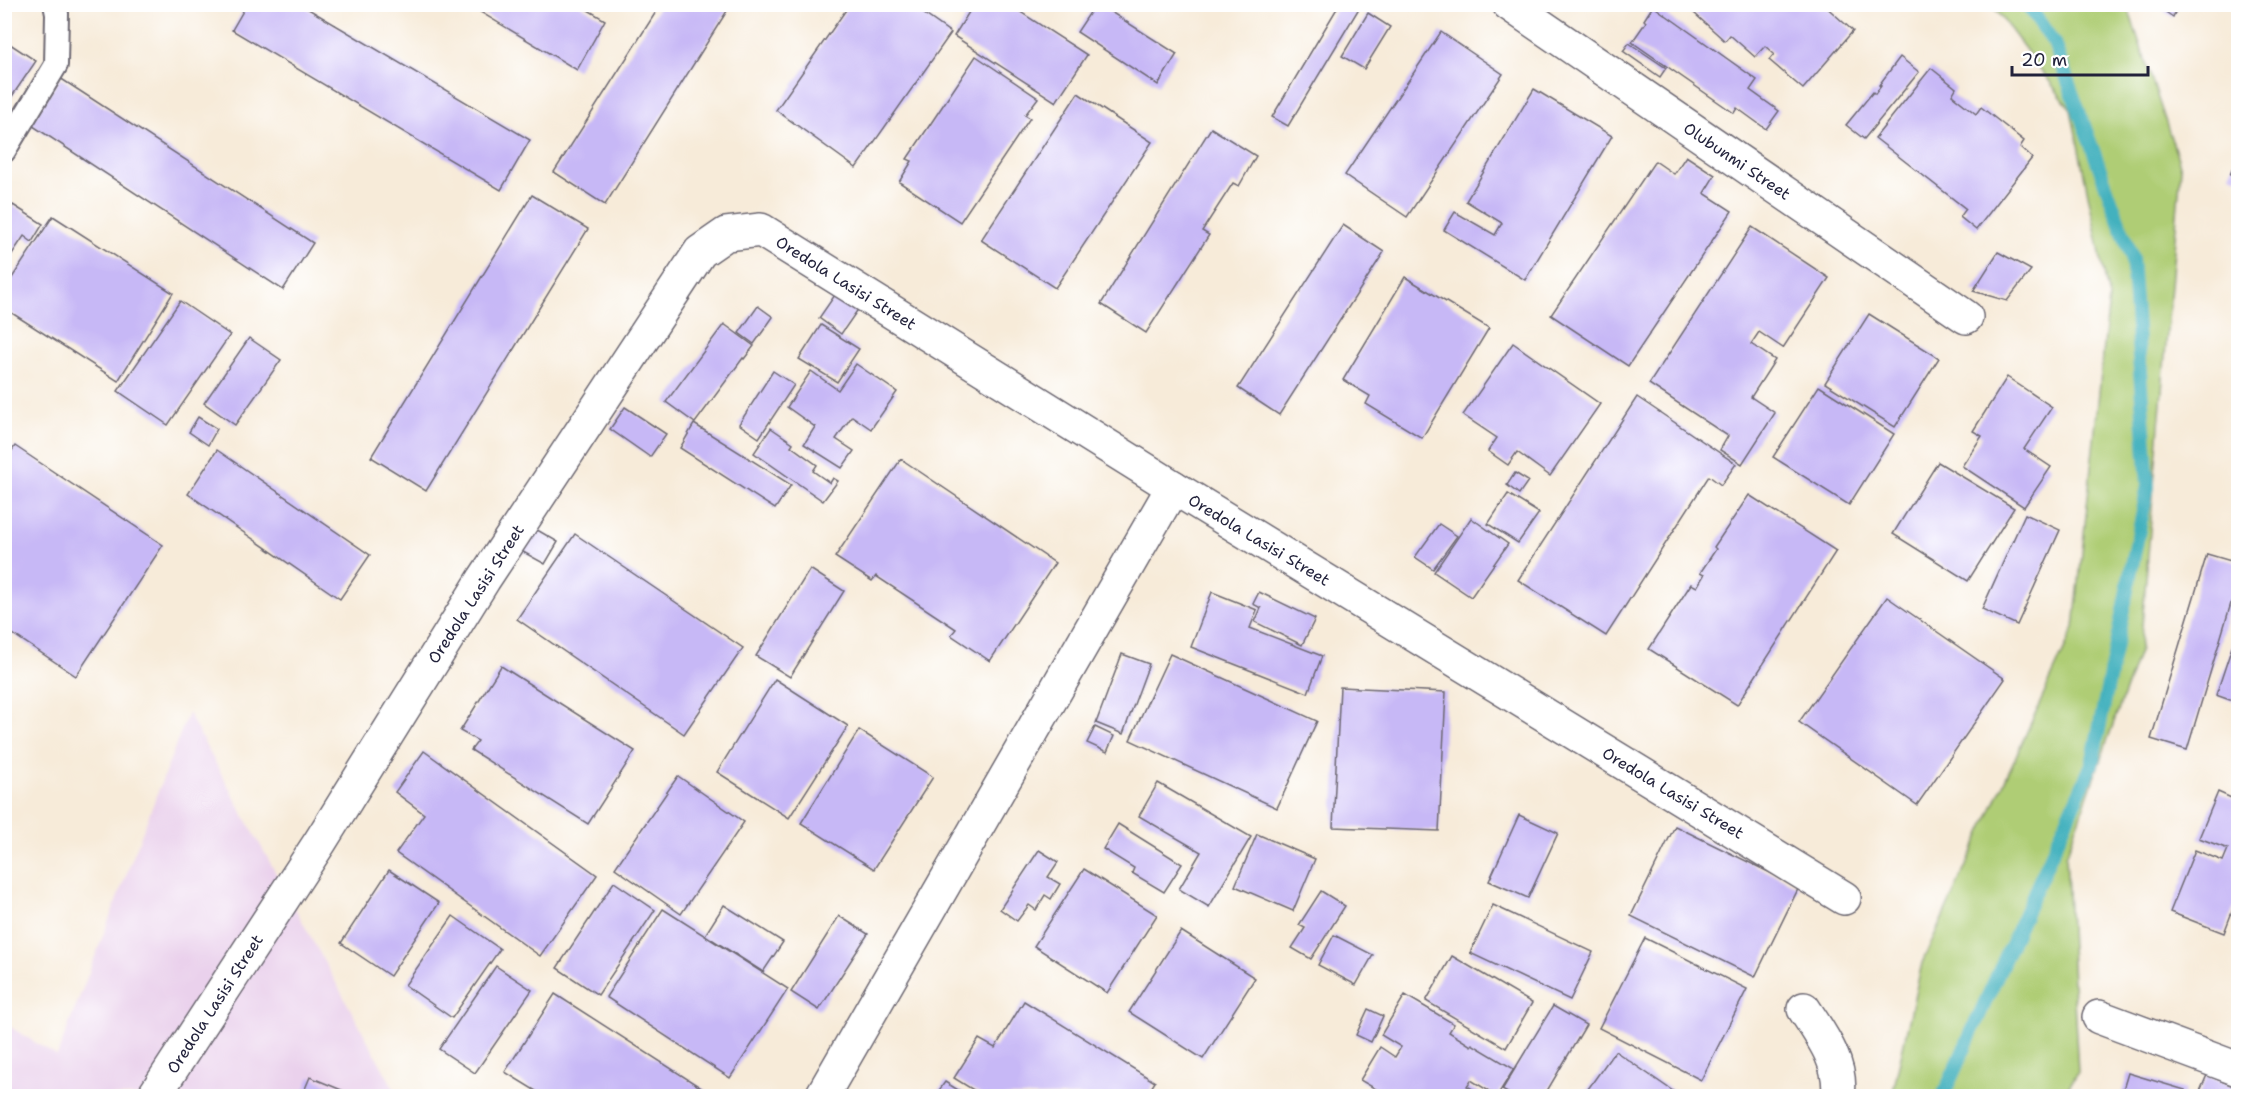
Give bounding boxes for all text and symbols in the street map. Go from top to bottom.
scale bar [2012,39,2148,77]
text: 20 m [2021,48,2067,72]
street label: Olubunmi Street [1679,117,1795,205]
street label: Oredola Lasisi Street [772,231,920,335]
street label: Oredola Lasisi Street [1184,489,1334,591]
street label: Oredola Lasisi Street [423,520,529,668]
street label: Oredola Lasisi Street [1598,742,1748,844]
street label: Oredola Lasisi Street [162,930,268,1078]

